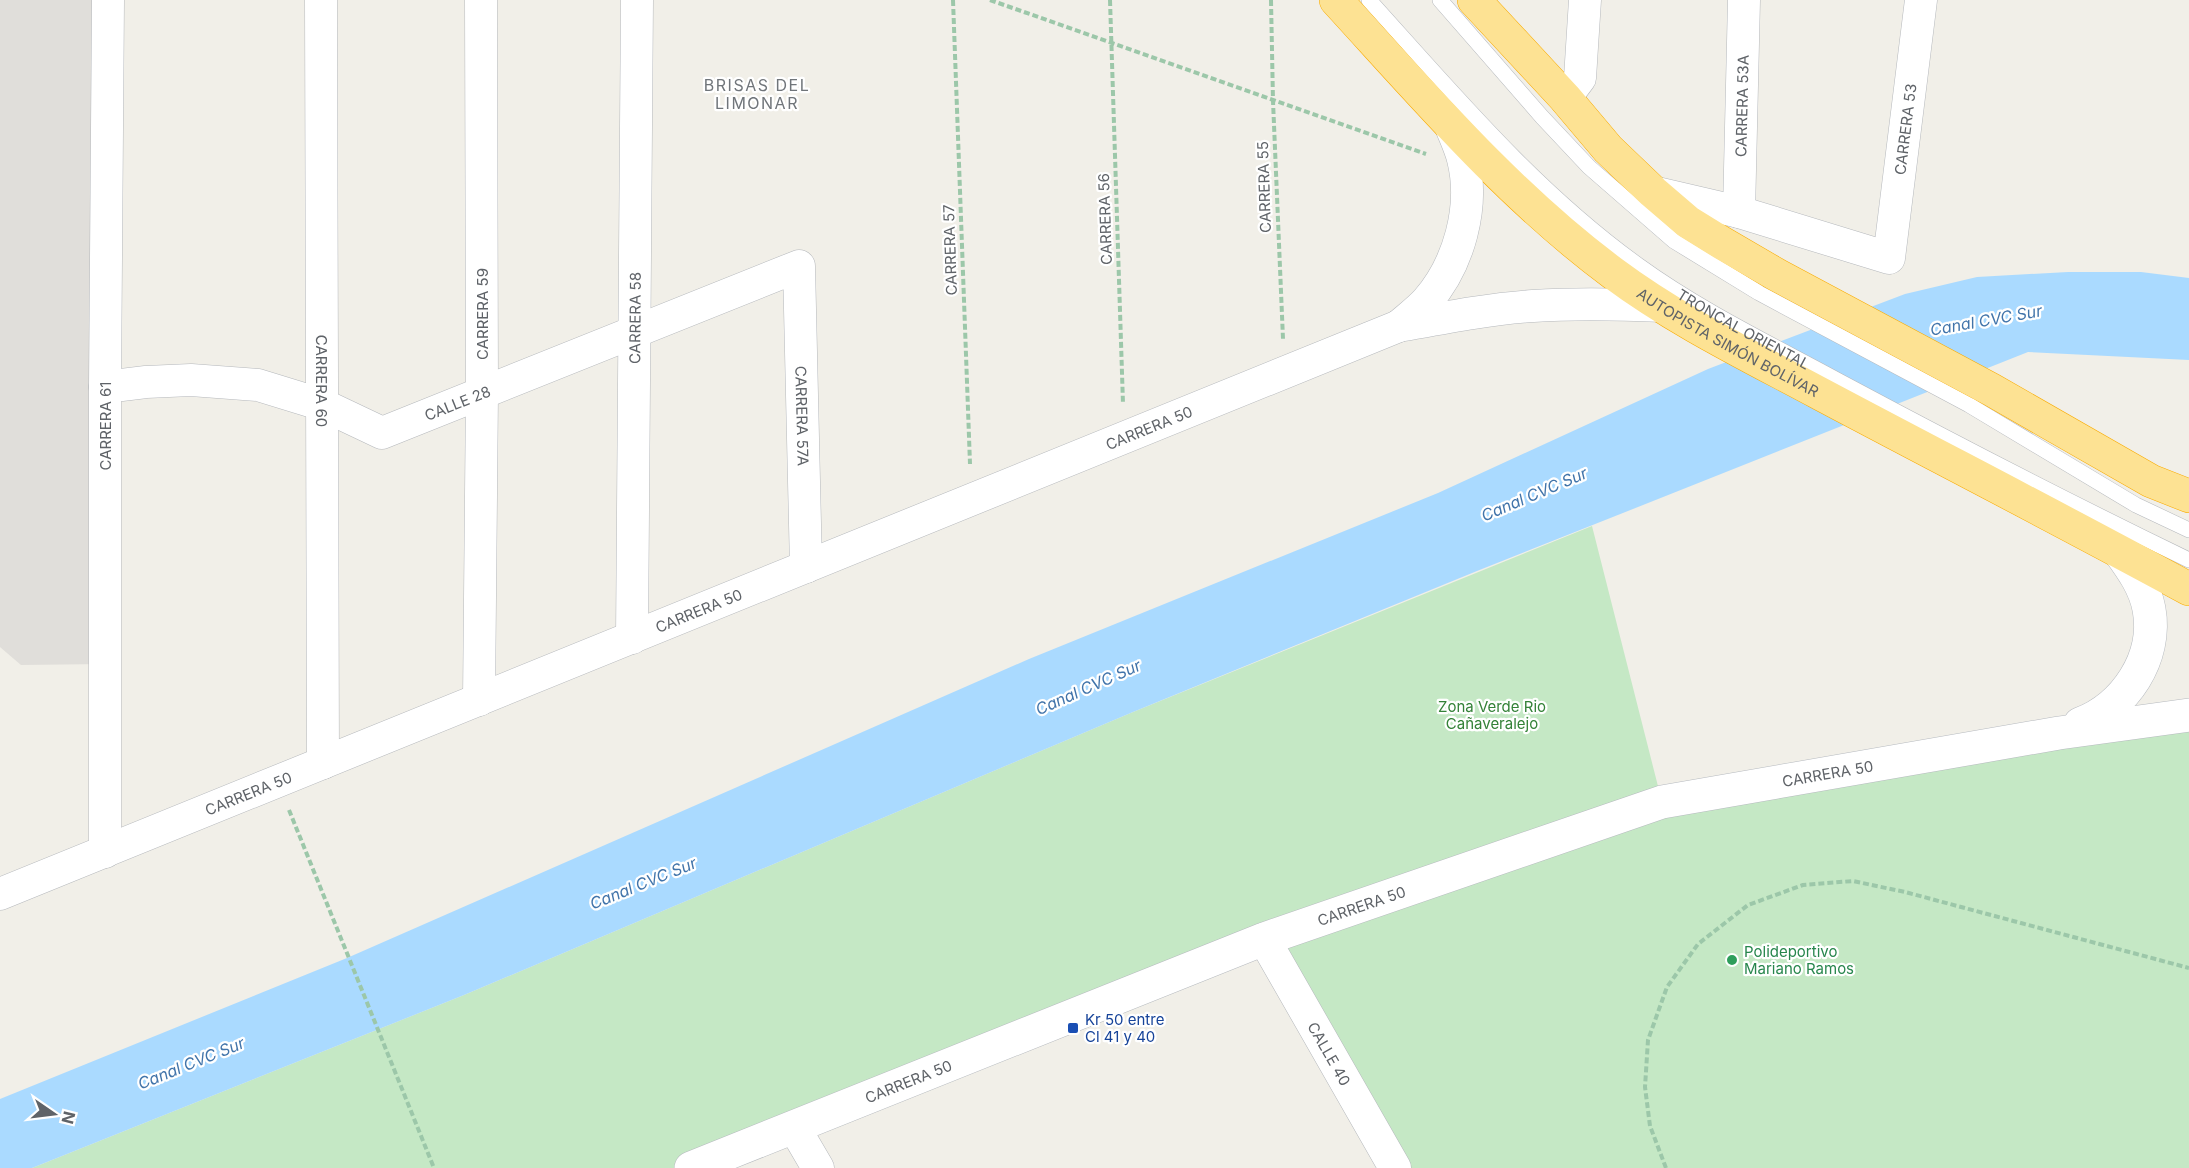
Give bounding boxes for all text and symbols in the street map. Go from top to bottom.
street label: CARRERA 53A [1731,55,1752,157]
district label: BRISAS DEL LIMONAR [704,75,810,113]
street label: CARRERA 53 [1890,82,1920,176]
street label: CARRERA 55 [1253,141,1275,233]
street label: CARRERA 56 [1094,173,1116,265]
street label: CARRERA 57 [939,204,961,296]
street label: CARRERA 59 [473,268,492,360]
street label: CARRERA 58 [625,272,644,364]
street label: AUTOPISTA SIMÓN BOLÍVAR [1634,283,1823,401]
street label: TRONCAL ORIENTAL [1674,284,1813,373]
water label: Canal CVC Sur [1928,300,2044,340]
street label: CARRERA 60 [312,335,332,427]
street label: CARRERA 57A [792,366,813,466]
street label: CARRERA 61 [95,381,115,471]
street label: CALLE 28 [421,381,493,425]
street label: CARRERA 50 [1103,401,1195,454]
water label: Canal CVC Sur [1478,462,1591,525]
street label: CARRERA 50 [652,584,745,637]
water label: Canal CVC Sur [1032,654,1145,719]
park label: Zona Verde Rio Cañaveralejo [1438,697,1546,733]
street label: CARRERA 50 [1780,756,1875,790]
street label: CARRERA 50 [202,767,295,819]
water label: Canal CVC Sur [587,852,700,913]
street label: CARRERA 50 [1315,882,1408,929]
place label: Polideportivo Mariano Ramos [1744,942,1854,978]
marker: Polideportivo Mariano Ramos [1725,953,1739,967]
place label: Kr 50 entre Cl 41 y 40 [1085,1010,1164,1046]
street label: CALLE 40 [1304,1018,1355,1089]
marker: Kr 50 entre Cl 41 y 40 [1066,1021,1080,1035]
water label: Canal CVC Sur [135,1032,248,1093]
street label: CARRERA 50 [862,1055,955,1107]
north arrow [24,1084,84,1144]
text: N [57,1109,80,1126]

